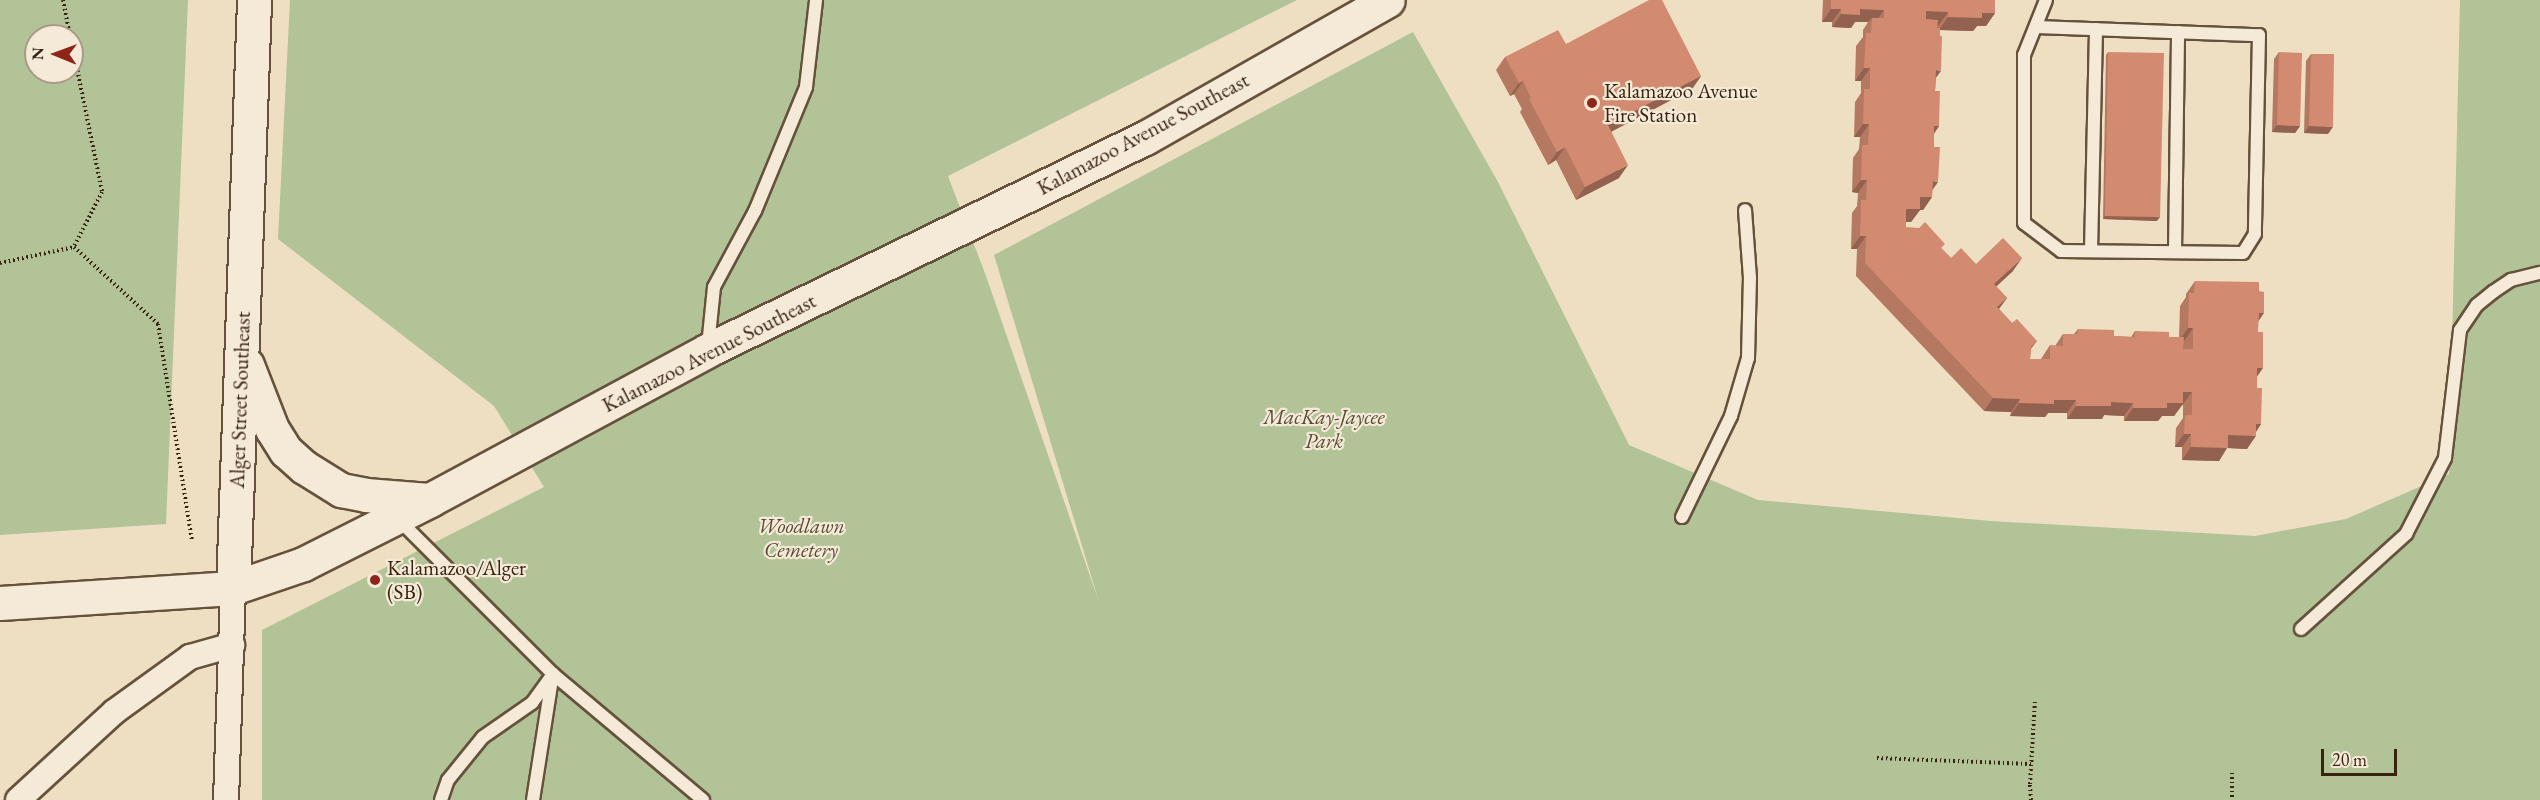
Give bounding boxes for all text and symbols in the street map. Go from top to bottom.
north arrow [24,24,84,84]
text: N [27,47,48,60]
street label: Kalamazoo Avenue Southeast [1033,67,1253,201]
place label: Kalamazoo Avenue Fire Station [1604,78,1758,128]
marker: Kalamazoo Avenue Fire Station [1585,96,1599,110]
street label: Kalamazoo Avenue Southeast [598,288,820,418]
street label: Alger Street Southeast [224,311,256,489]
park label: MacKay-Jaycee Park [1263,404,1385,454]
park label: Woodlawn Cemetery [757,513,845,563]
place label: Kalamazoo/Alger (SB) [387,555,526,605]
marker: Kalamazoo/Alger (SB) [368,573,382,587]
scale bar [2324,737,2400,775]
text: 20 m [2332,748,2367,771]

